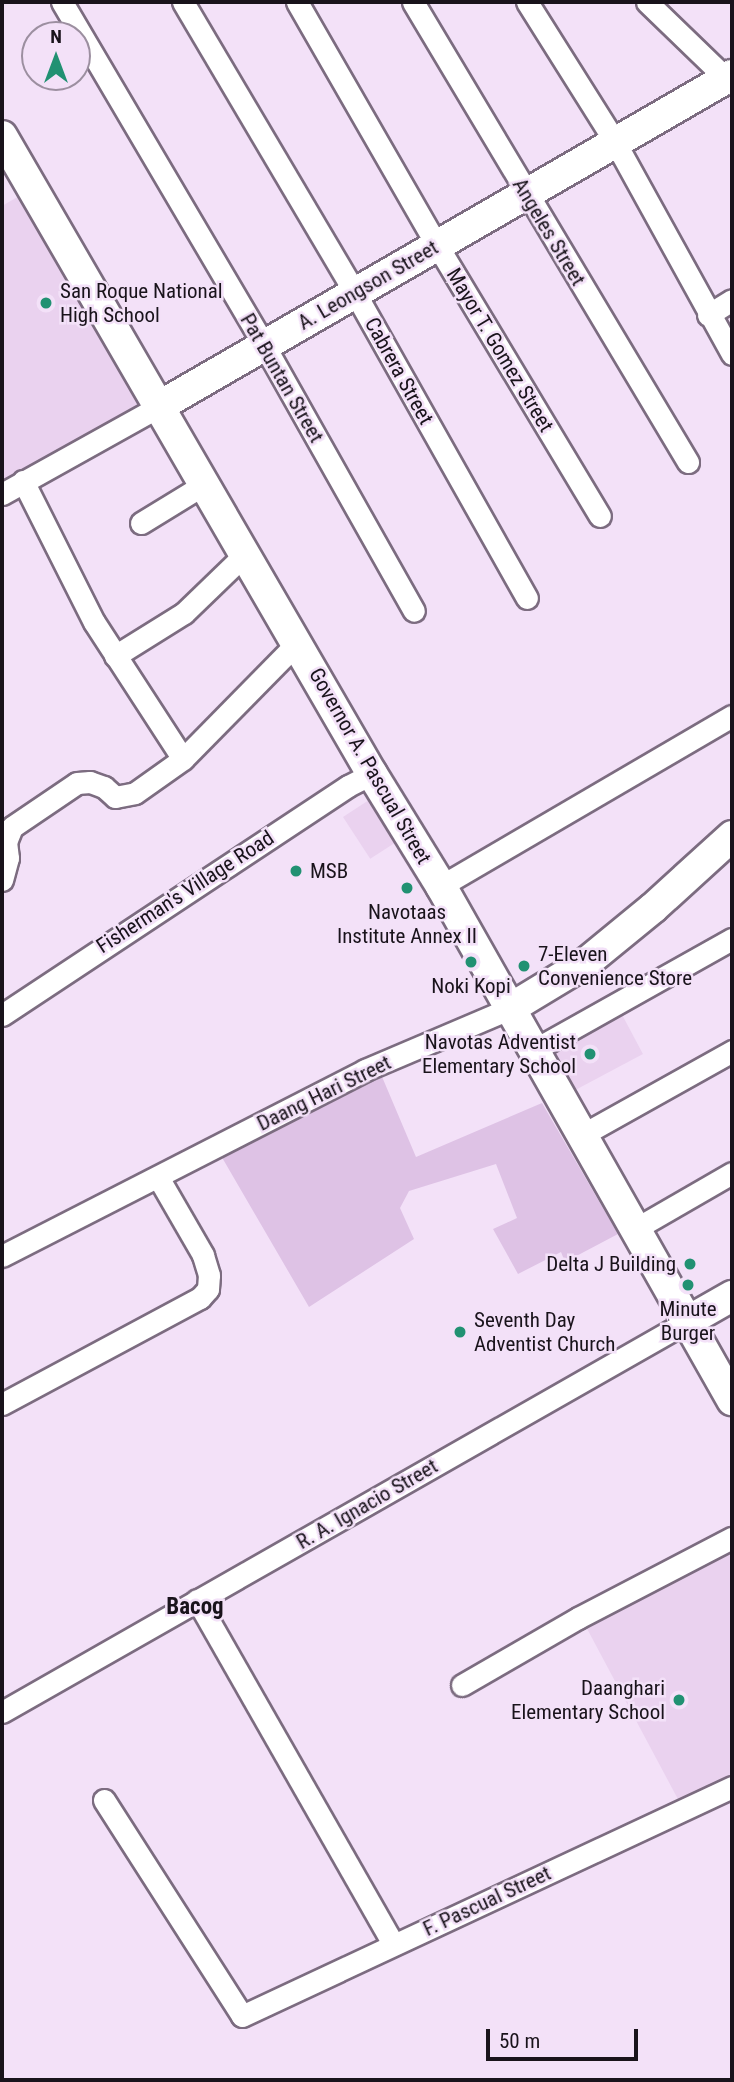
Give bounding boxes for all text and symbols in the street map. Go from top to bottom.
north arrow [21,21,91,91]
text: N [50,25,62,48]
street label: Angeles Street [507,174,591,290]
street label: A. Leongson Street [293,235,443,335]
street label: Mayor T. Gomez Street [441,263,559,437]
place label: San Roque National High School [60,278,223,328]
marker: San Roque National High School [38,295,54,311]
street label: Pat Buntan Street [235,309,329,447]
street label: Cabrera Street [359,313,439,429]
street label: Governor A. Pascual Street [304,663,436,869]
street label: Fisherman's Village Road [92,825,278,959]
place label: MSB [310,858,348,884]
marker: MSB [288,863,304,879]
marker: Navotaas Institute Annex II [399,880,415,896]
place label: Navotaas Institute Annex II [337,899,477,949]
place label: 7-Eleven Convenience Store [538,941,692,991]
marker: Noki Kopi [463,954,479,970]
marker: 7-Eleven Convenience Store [516,958,532,974]
place label: Noki Kopi [431,973,511,999]
place label: Navotas Adventist Elementary School [422,1029,576,1079]
marker: Navotas Adventist Elementary School [582,1046,598,1062]
street label: Daang Hari Street [253,1050,395,1136]
place label: Delta J Building [546,1251,676,1277]
marker: Delta J Building [682,1256,698,1272]
marker: Minute Burger [680,1277,696,1293]
place label: Minute Burger [659,1296,717,1346]
place label: Seventh Day Adventist Church [474,1307,615,1357]
marker: Seventh Day Adventist Church [452,1324,468,1340]
street label: R. A. Ignacio Street [292,1453,442,1555]
district label: Bacog [166,1593,224,1621]
place label: Daanghari Elementary School [511,1675,665,1725]
marker: Daanghari Elementary School [671,1692,687,1708]
street label: F. Pascual Street [419,1860,555,1942]
scale bar [489,2016,641,2060]
text: 50 m [499,2029,540,2053]

